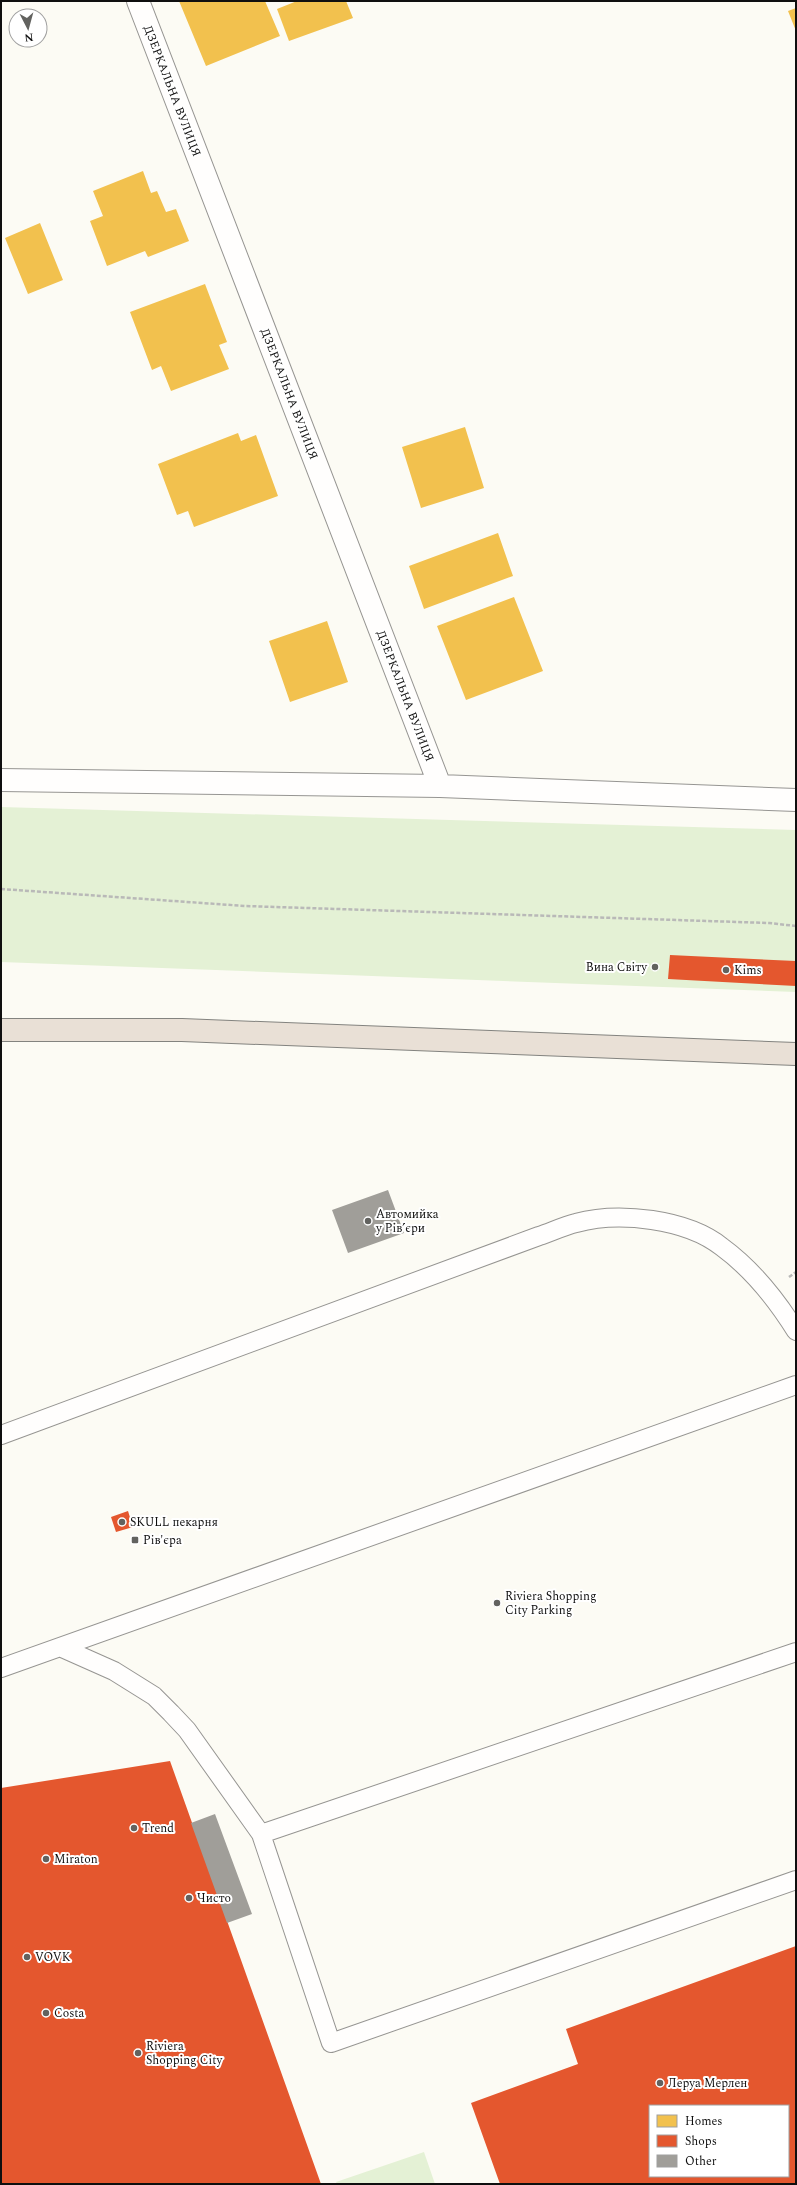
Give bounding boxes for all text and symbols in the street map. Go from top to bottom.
north arrow [8,8,48,48]
street label: ДЗЕРКАЛЬНА ВУЛИЦЯ [138,23,206,159]
text: N [24,29,34,46]
street label: ДЗЕРКАЛЬНА ВУЛИЦЯ [255,326,323,462]
street label: ДЗЕРКАЛЬНА ВУЛИЦЯ [371,628,439,764]
place label: Вина Світу [586,958,648,977]
place label: Kims [734,961,762,980]
marker: Вина Світу [650,962,660,972]
marker: Kims [721,965,731,975]
place label: Автомийка у Рівʼєри [375,1205,439,1238]
marker: Автомийка у Рівʼєри [363,1216,373,1226]
place label: SKULL пекарня [130,1513,218,1532]
marker: SKULL пекарня [117,1517,127,1527]
place label: Рів'єра [143,1531,182,1550]
marker: Рів'єра [130,1535,140,1545]
place label: Riviera Shopping City Parking [505,1587,596,1620]
marker: Riviera Shopping City Parking [492,1598,502,1608]
place label: Trend [142,1819,174,1838]
marker: Trend [129,1823,139,1833]
place label: Miraton [54,1850,98,1869]
marker: Miraton [41,1854,51,1864]
place label: Чисто [197,1889,231,1908]
marker: Чисто [184,1893,194,1903]
place label: VOVK [35,1948,71,1967]
marker: VOVK [22,1952,32,1962]
place label: Costa [54,2004,85,2023]
marker: Costa [41,2008,51,2018]
place label: Riviera Shopping City [146,2037,223,2070]
marker: Riviera Shopping City [133,2048,143,2058]
place label: Леруа Мерлен [668,2074,747,2093]
marker: Леруа Мерлен [655,2078,665,2088]
legend [649,2105,789,2177]
text: Homes [685,2112,723,2131]
text: Shops [685,2132,717,2151]
text: Other [685,2152,717,2171]

